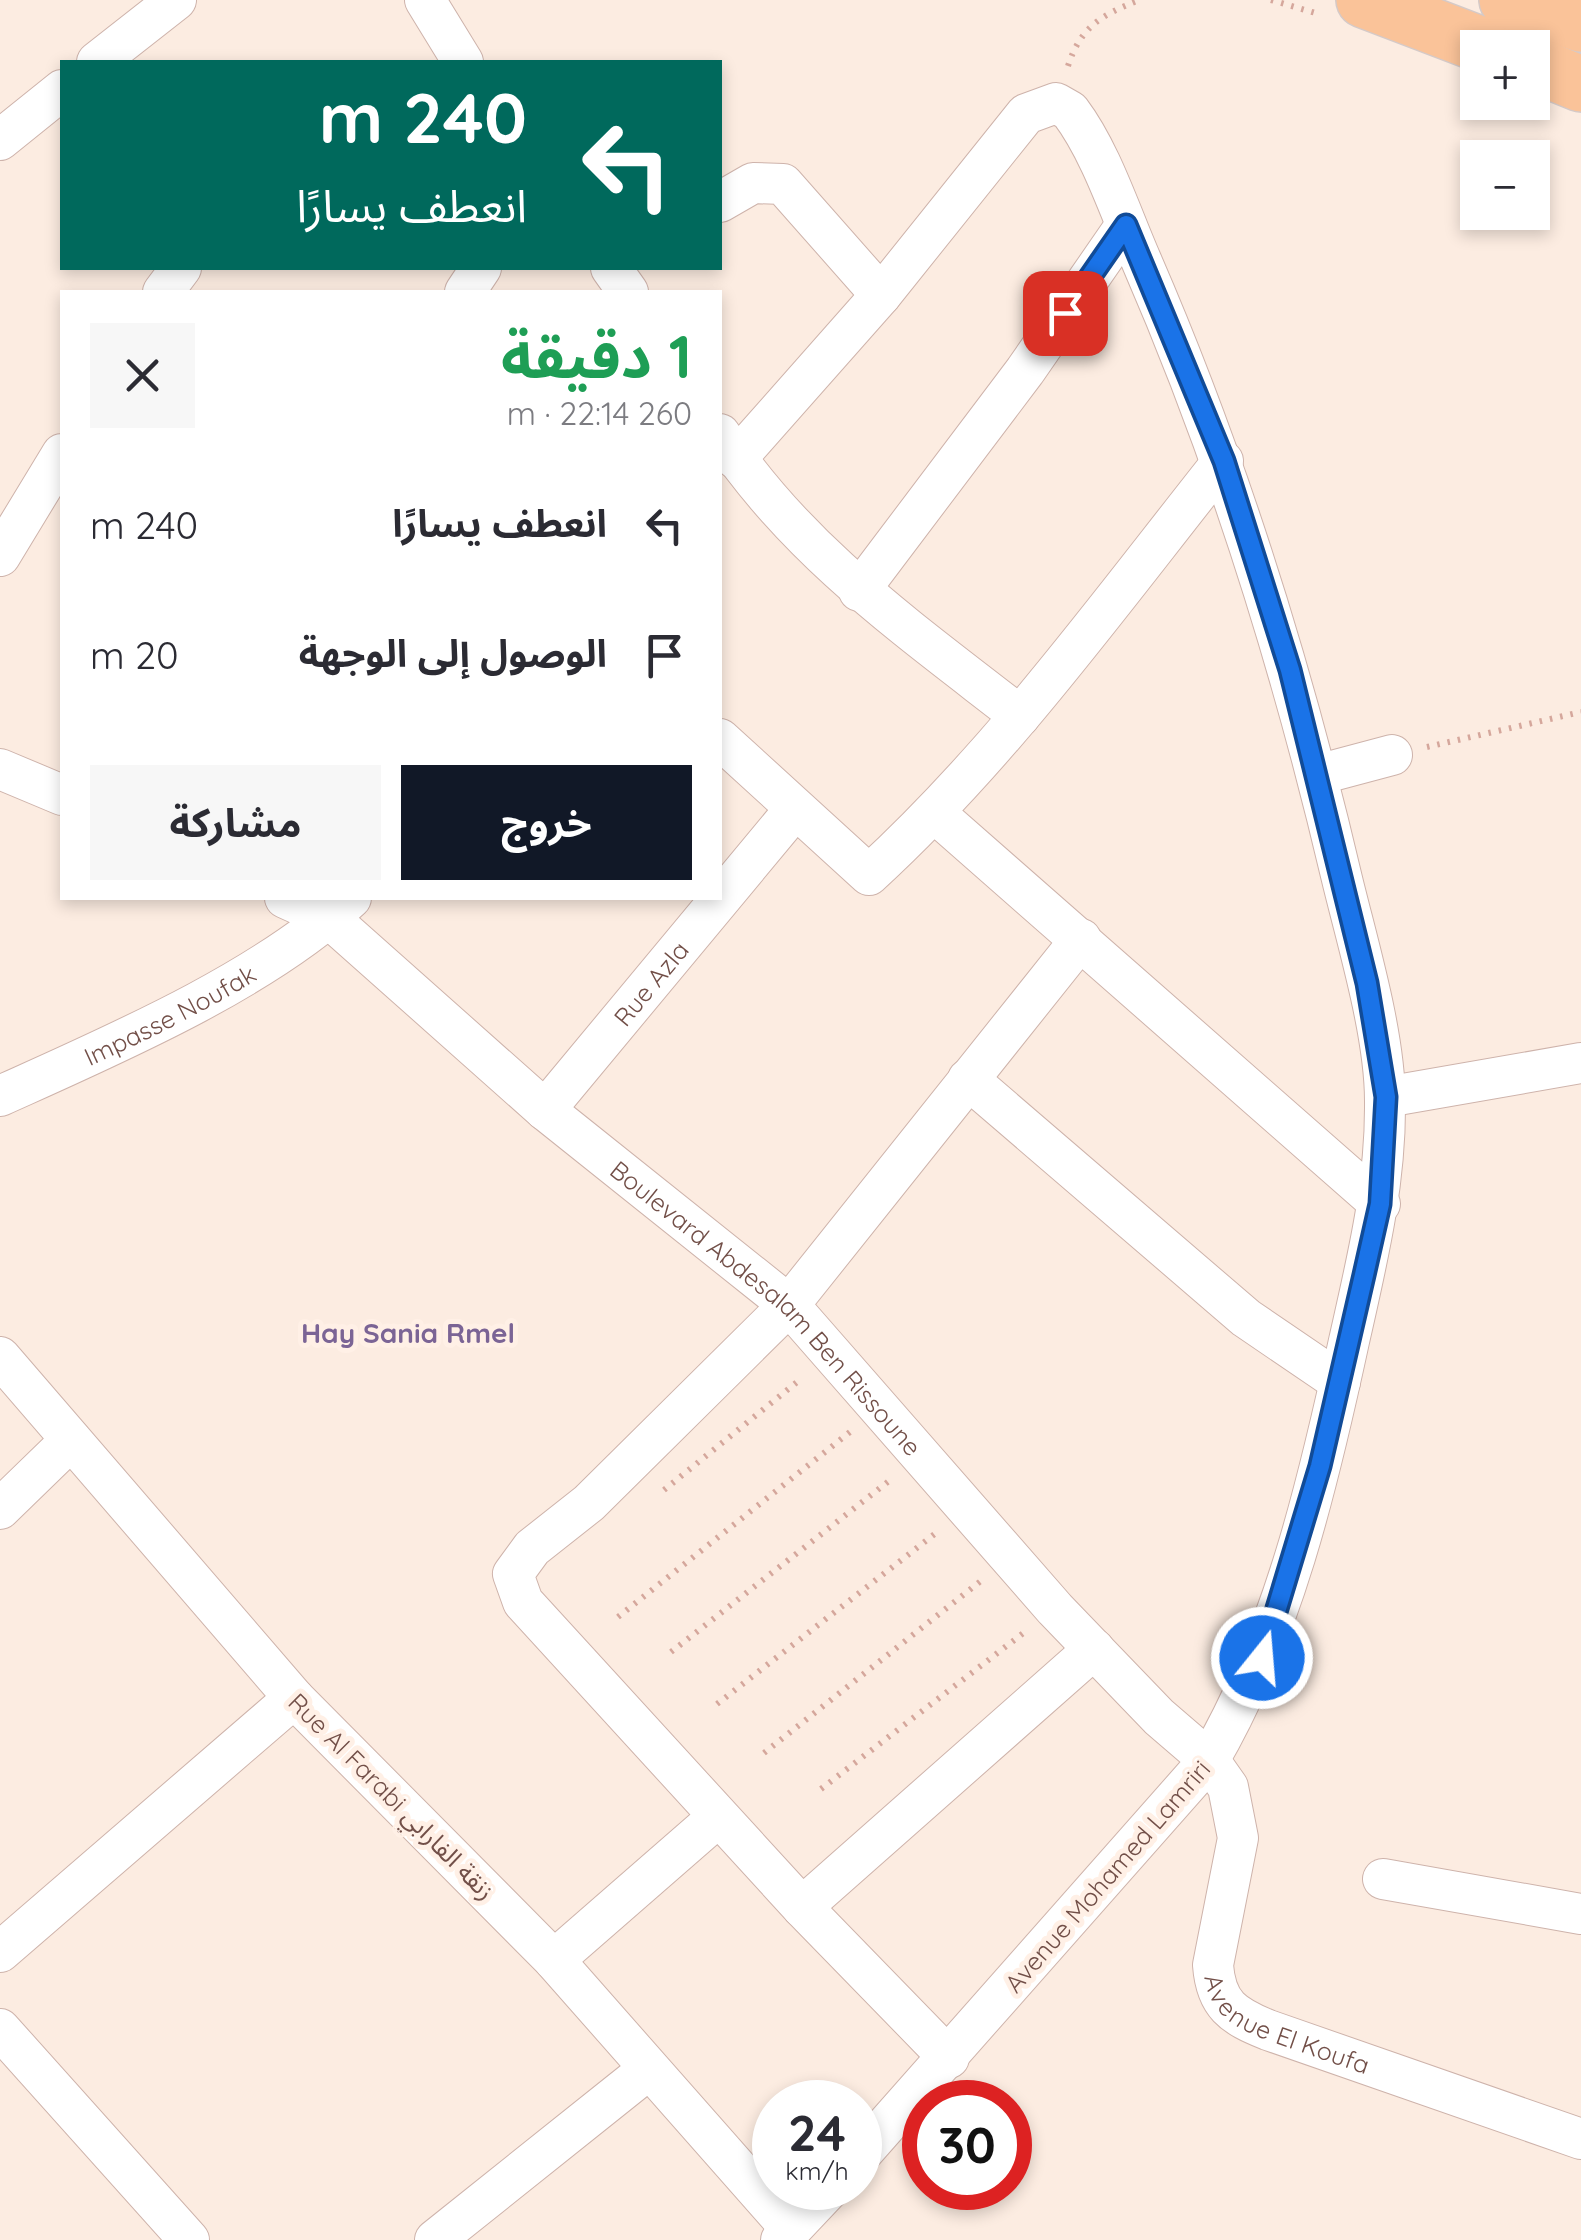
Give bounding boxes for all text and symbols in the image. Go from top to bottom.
map controls [1460,30,1550,230]
button: + [1460,30,1550,120]
text: 240 m [319,73,527,161]
icon: left [562,100,692,230]
button: − [1460,140,1550,230]
text: انعطف يسارًا [296,177,527,233]
pin [1023,271,1108,356]
icon: arrive [1038,286,1093,341]
text: 1 دقيقة [501,318,692,393]
button: close [90,323,195,428]
text: 260 m · 22:14 [507,393,692,433]
icon: left [637,498,692,553]
text: انعطف يسارًا [392,499,607,547]
text: 240 m [90,501,198,549]
icon: arrive [637,628,692,683]
text: الوصول إلى الوجهة [299,629,607,677]
text: 20 m [90,631,179,679]
button: مشاركة [90,765,381,880]
button: خروج [401,765,692,880]
street label: Rue Azla [606,934,695,1032]
street label: Impasse Noufak [79,957,261,1072]
street label: Boulevard Abdesalam Ben Rissoune [605,1153,929,1461]
district label: Hay Sania Rmel [301,1315,515,1350]
position arrow [1210,1606,1314,1710]
street label: Rue Al Farabi زنقة الفارابي [279,1686,502,1909]
street label: Avenue Mohamed Lamriri [998,1754,1216,1998]
street label: Avenue El Koufa [1199,1971,1374,2080]
speed limit sign: 30 [902,2080,1032,2210]
text: 24 [788,2101,846,2164]
text: km/h [785,2155,849,2186]

